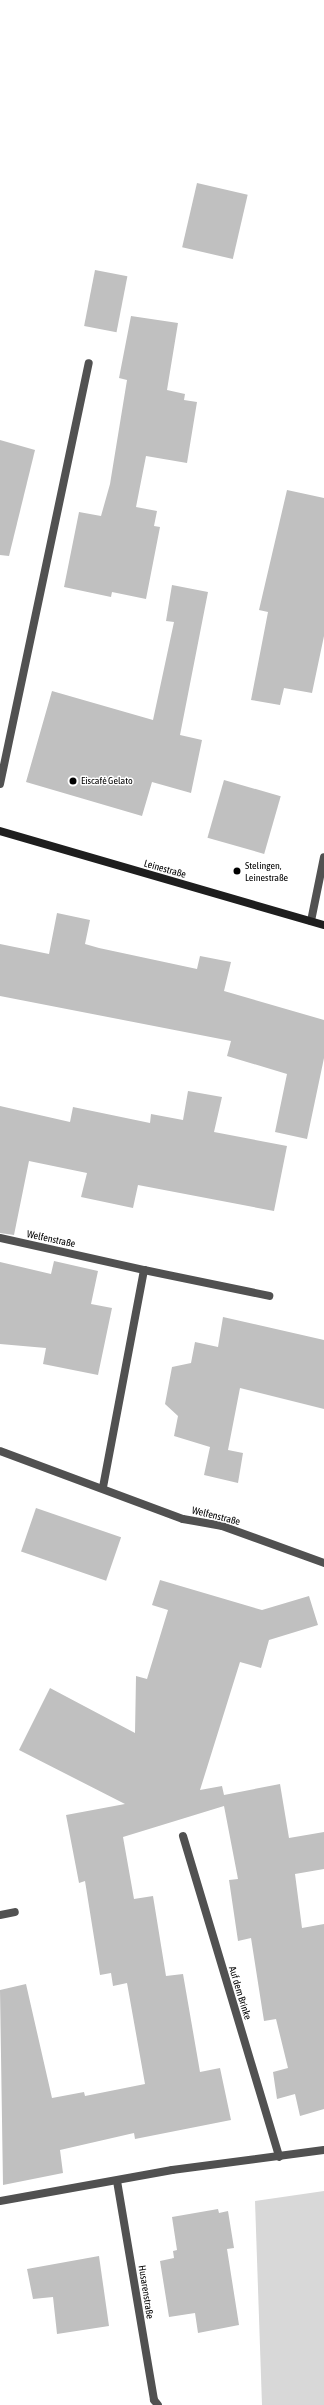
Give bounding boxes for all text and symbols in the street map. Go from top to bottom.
place label: Eiscafé Gelato [81,775,133,787]
marker: Eiscafé Gelato [68,776,78,786]
street label: Leinestraße [143,857,187,881]
place label: Stelingen, Leinestraße [245,859,288,882]
marker: Stelingen, Leinestraße [232,866,242,876]
street label: Welfenstraße [26,1228,76,1250]
street label: Welfenstraße [191,1504,241,1528]
street label: Auf dem Brinke [226,1965,254,2021]
street label: Husarenstraße [136,2264,156,2320]

